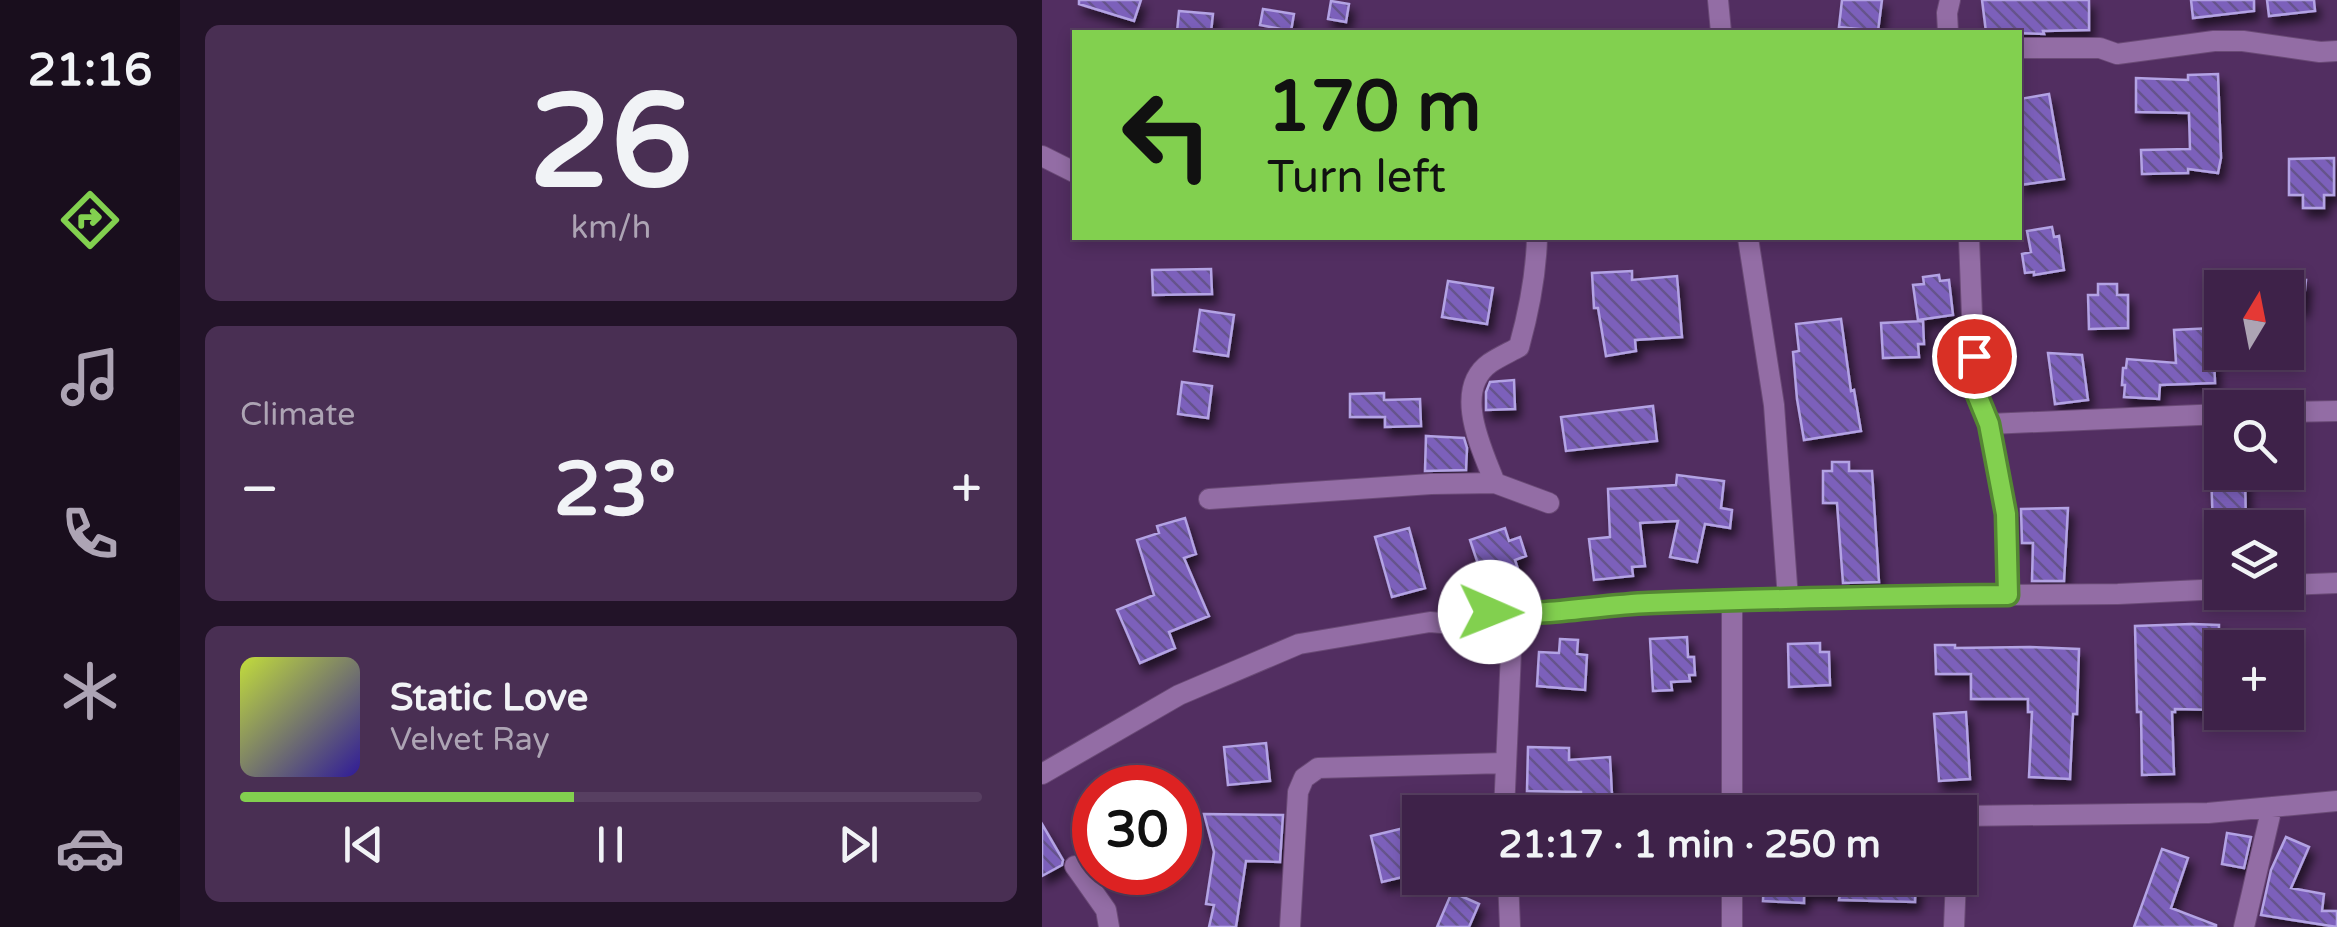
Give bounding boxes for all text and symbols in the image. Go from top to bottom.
text: 21:16 [28,44,152,98]
text: 26 [529,66,693,222]
text: 170 m [1267,66,1481,150]
icon: left [1102,70,1232,200]
text: Turn left [1267,151,1446,205]
icon: directions [55,185,125,255]
text: km/h [571,209,651,247]
north arrow [2204,270,2304,370]
map controls [2204,270,2304,730]
pin [1932,314,2017,399]
icon: arrive [1947,329,2002,384]
icon: music [55,342,125,412]
button: search [2204,390,2304,490]
text: Climate [240,396,355,434]
text: 23° [554,445,676,535]
text: − [240,457,279,523]
text: + [951,457,982,523]
icon: phone [55,499,125,569]
button: layers [2204,510,2304,610]
position arrow [1438,560,1542,664]
button: + [2204,630,2304,730]
icon: climate [55,656,125,726]
text: Static Love [390,675,588,721]
text: Velvet Ray [390,721,550,759]
speed limit sign: 30 [1072,765,1202,895]
icon: car [55,813,125,883]
icon: previous [336,817,391,872]
icon: pause [583,817,638,872]
icon: next [831,817,886,872]
text: 21:17 · 1 min · 250 m [1498,822,1881,868]

